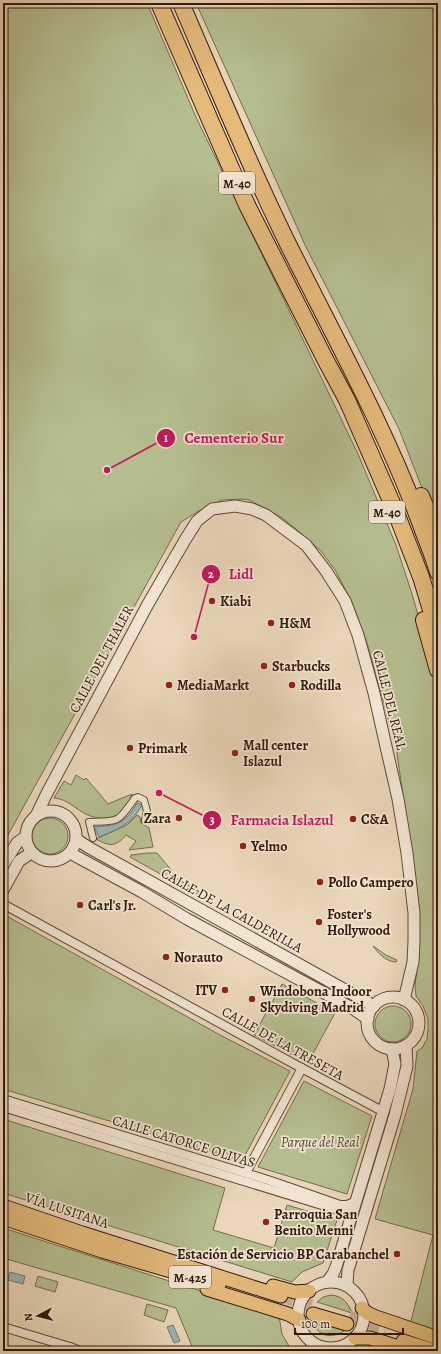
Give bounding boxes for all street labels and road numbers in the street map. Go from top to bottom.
road number: M-40 [219,172,255,194]
road number: M-40 [369,501,405,523]
street label: CALLE DEL THALER [65,602,138,716]
street label: CALLE DEL REAL [368,648,411,753]
street label: CALLE DE LA CALDERILLA [158,864,307,958]
street label: CALLE DE LA TRESETA [218,1002,348,1085]
street label: CALLE CATORCE OLIVAS [110,1111,258,1172]
street label: VÍA LUSITANA [22,1188,112,1233]
road number: M-425 [169,1266,211,1288]

